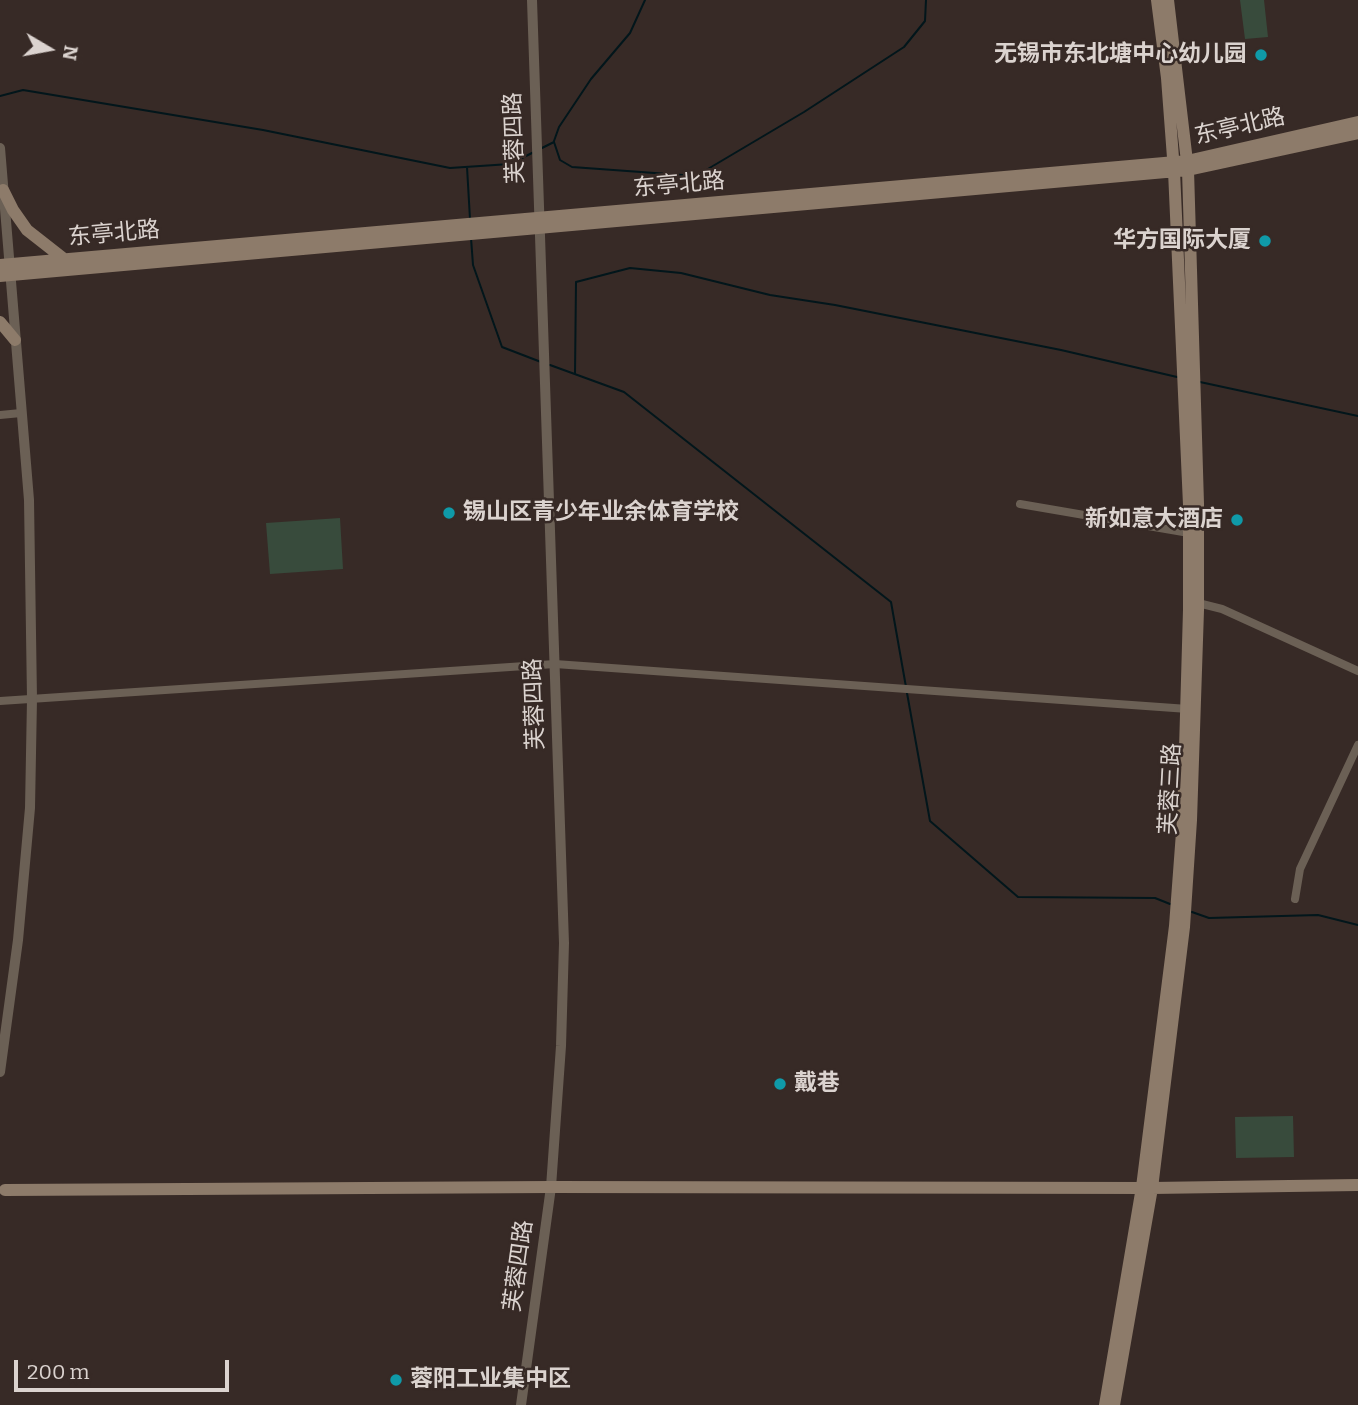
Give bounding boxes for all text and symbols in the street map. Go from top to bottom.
north arrow [14,14,84,84]
place label: 无锡市东北塘中心幼儿园 [994,41,1247,69]
text: N [58,44,83,62]
marker: 无锡市东北塘中心幼儿园 [1253,47,1269,63]
street label: 芙蓉四路 [500,92,530,184]
street label: 东亭北路 [1192,103,1288,151]
street label: 东亭北路 [632,167,726,203]
street label: 东亭北路 [67,216,161,252]
place label: 华方国际大厦 [1113,227,1251,255]
marker: 华方国际大厦 [1257,233,1273,249]
place label: 锡山区青少年业余体育学校 [463,499,739,527]
marker: 锡山区青少年业余体育学校 [441,505,457,521]
place label: 新如意大酒店 [1085,506,1223,534]
marker: 新如意大酒店 [1229,512,1245,528]
street label: 芙蓉四路 [520,658,550,750]
street label: 芙蓉三路 [1155,742,1187,836]
place label: 戴巷 [794,1070,840,1098]
marker: 戴巷 [772,1076,788,1092]
street label: 芙蓉四路 [499,1219,539,1313]
scale bar [18,1346,233,1390]
text: 200 m [27,1359,90,1385]
place label: 蓉阳工业集中区 [410,1366,571,1394]
marker: 蓉阳工业集中区 [388,1372,404,1388]

